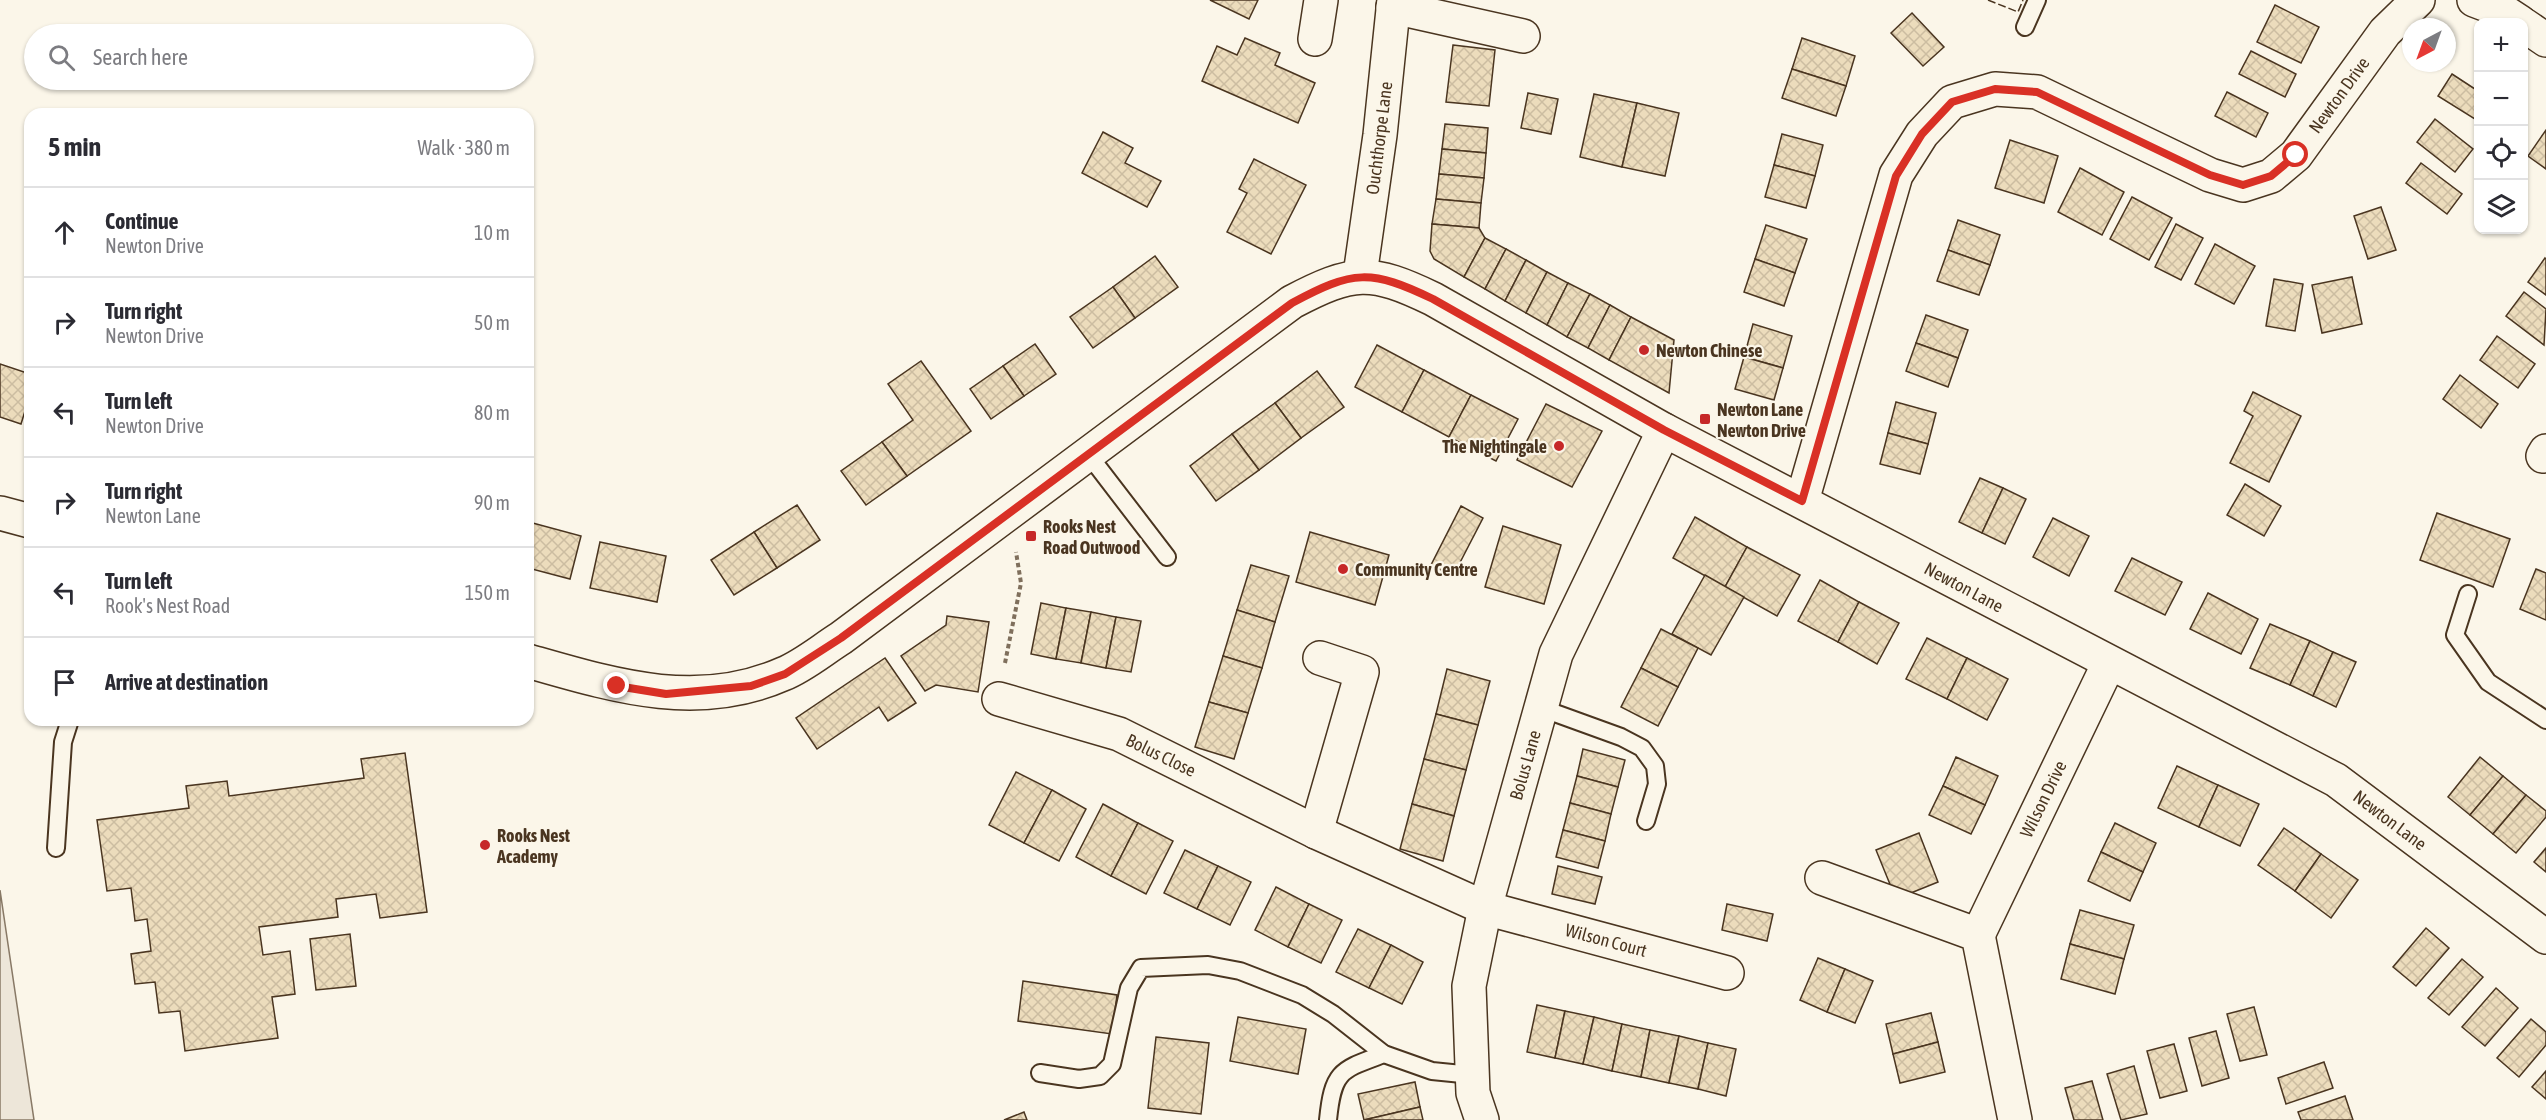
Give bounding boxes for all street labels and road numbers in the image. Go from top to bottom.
street label: Newton Drive [2304,53,2374,137]
street label: Ouchthorpe Lane [1362,80,1396,196]
street label: Newton Lane [1921,557,2007,617]
street label: Bolus Lane [1505,728,1545,802]
street label: Bolus Close [1123,729,1199,781]
street label: Wilson Drive [2015,757,2071,841]
street label: Newton Lane [2349,786,2431,854]
street label: Wilson Court [1563,919,1649,961]

